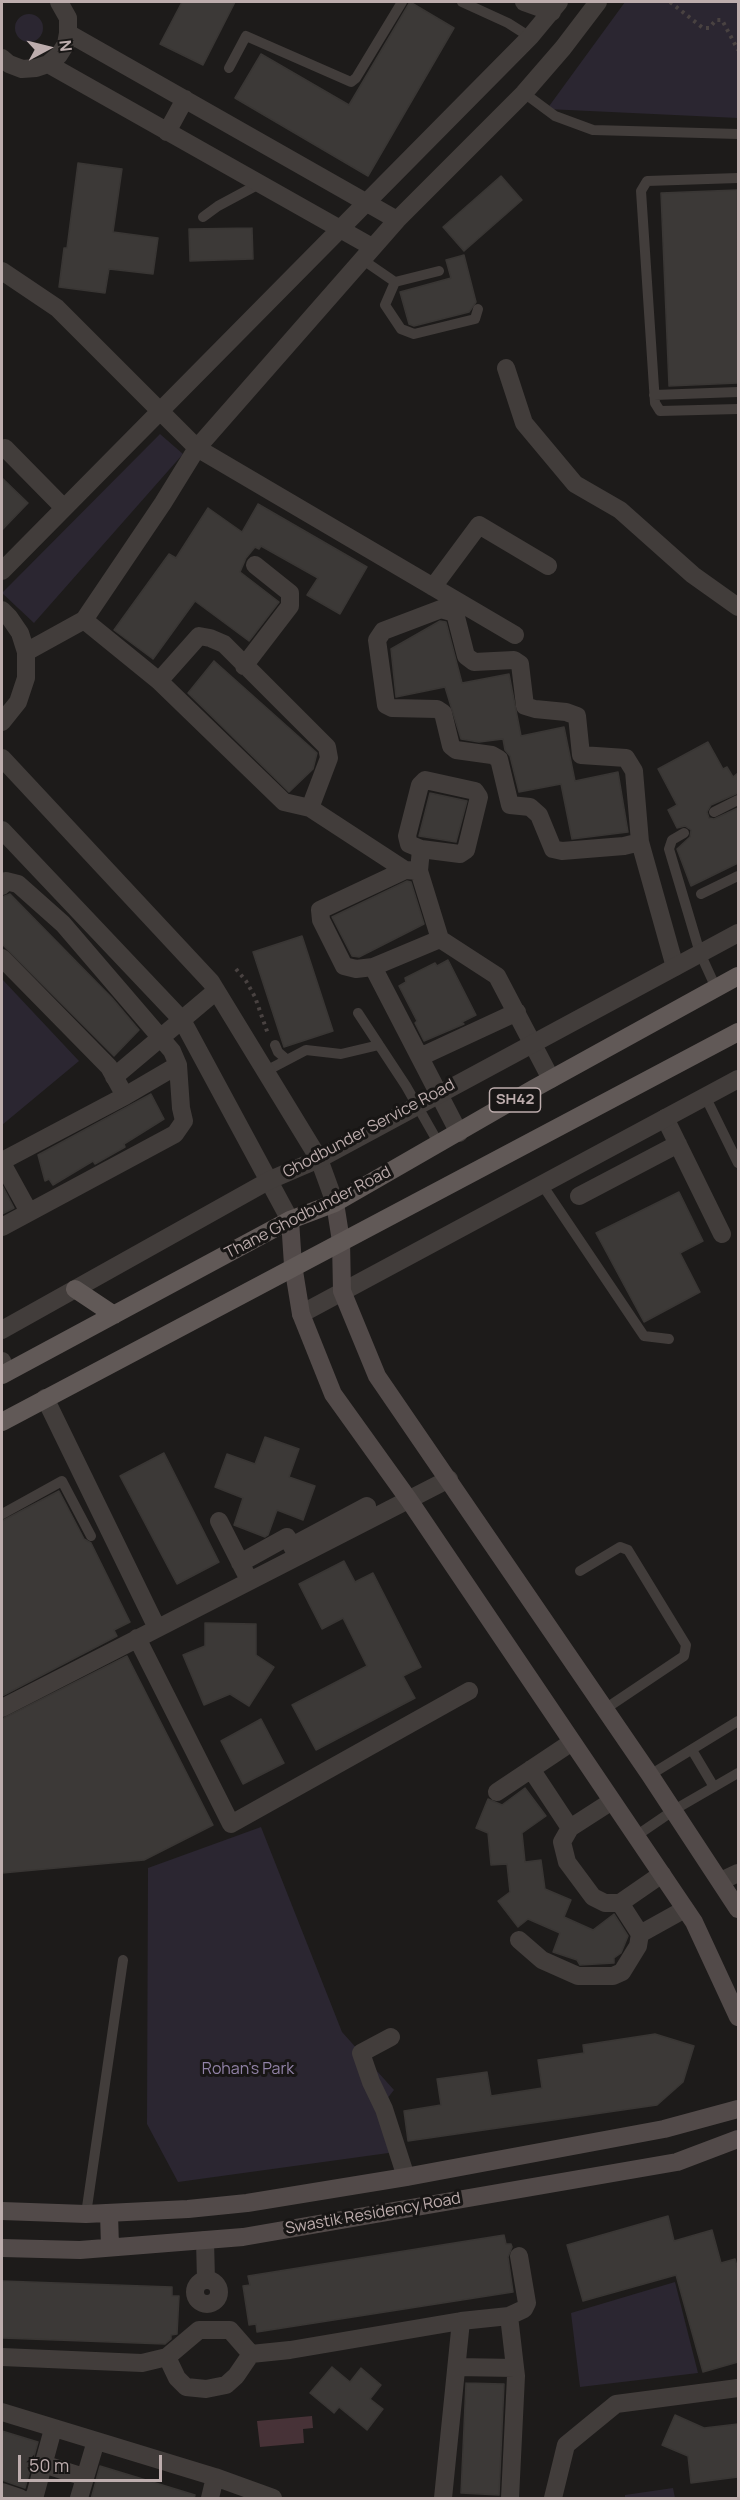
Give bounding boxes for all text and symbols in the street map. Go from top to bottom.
north arrow [18,18,78,78]
text: N [54,39,77,53]
street label: Ghodbunder Service Road [280,1075,458,1183]
road number: SH42 [490,1088,540,1112]
street label: Thane Ghodbunder Road [222,1163,394,1263]
park label: Rohan's Park [202,2060,294,2080]
street label: Swastik Residency Road [284,2189,462,2239]
scale bar [21,2443,165,2481]
text: 50 m [29,2453,69,2477]

